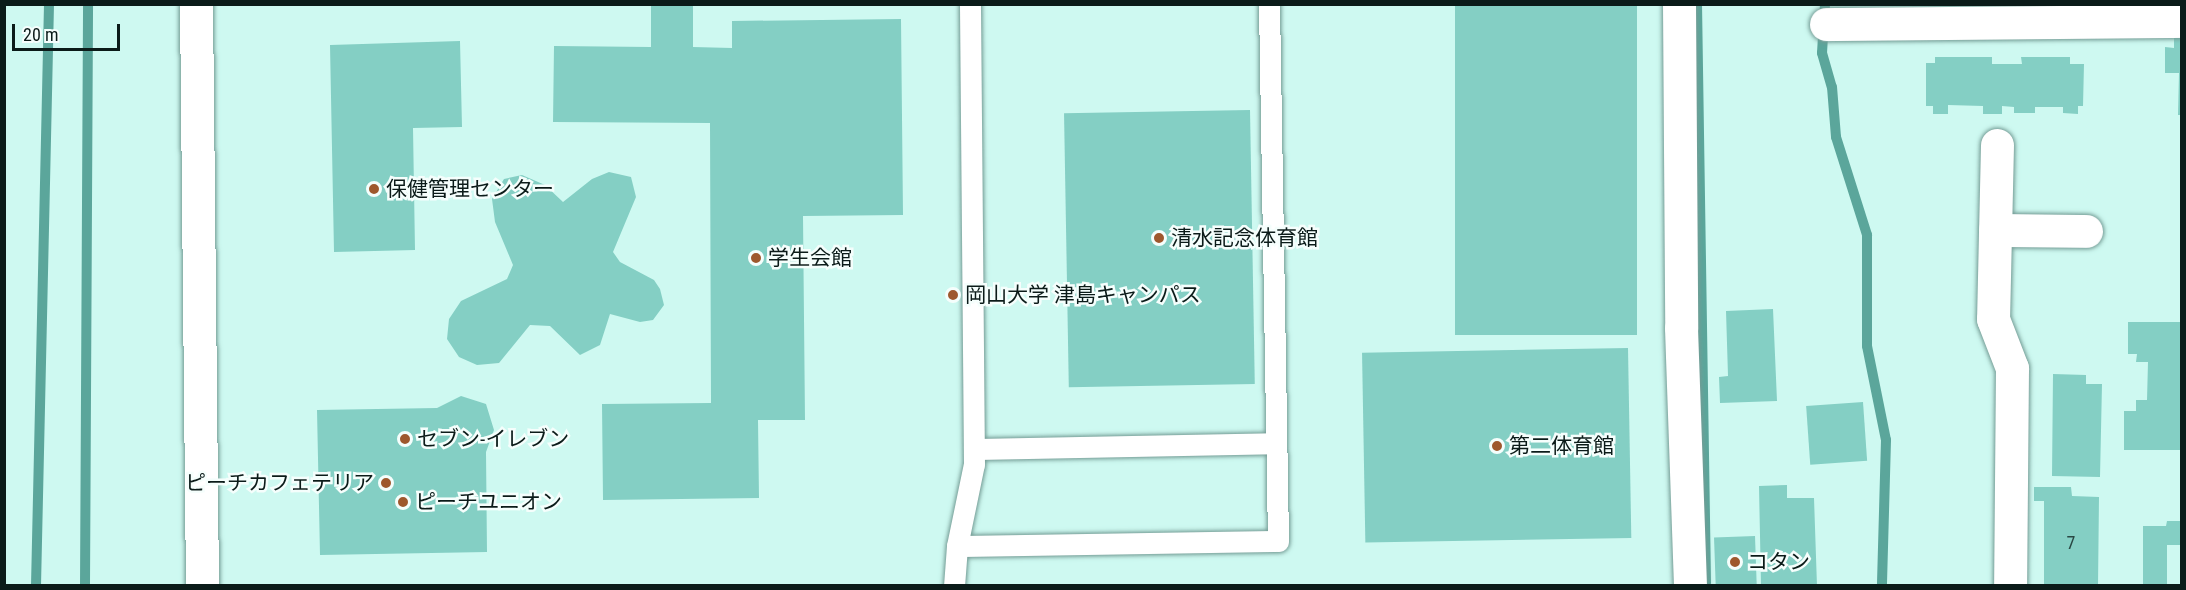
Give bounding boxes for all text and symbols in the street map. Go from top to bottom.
scale bar [15,12,123,50]
text: 20 m [23,24,58,45]
place label: 保健管理センター [386,176,554,202]
marker: 保健管理センター [367,182,381,196]
place label: 清水記念体育館 [1171,225,1318,251]
marker: 清水記念体育館 [1152,231,1166,245]
place label: 学生会館 [768,245,852,271]
marker: 学生会館 [749,251,763,265]
place label: 岡山大学 津島キャンパス [965,282,1201,308]
marker: 岡山大学 津島キャンパス [946,288,960,302]
place label: セブン-イレブン [417,426,569,452]
marker: セブン-イレブン [398,432,412,446]
place label: 第二体育館 [1509,433,1614,459]
marker: 第二体育館 [1490,439,1504,453]
place label: ピーチカフェテリア [185,470,374,496]
marker: ピーチカフェテリア [379,476,393,490]
place label: ピーチユニオン [415,489,562,515]
marker: ピーチユニオン [396,495,410,509]
house number: 7 [2067,532,2075,554]
place label: コタン [1747,549,1810,575]
marker: コタン [1728,555,1742,569]

